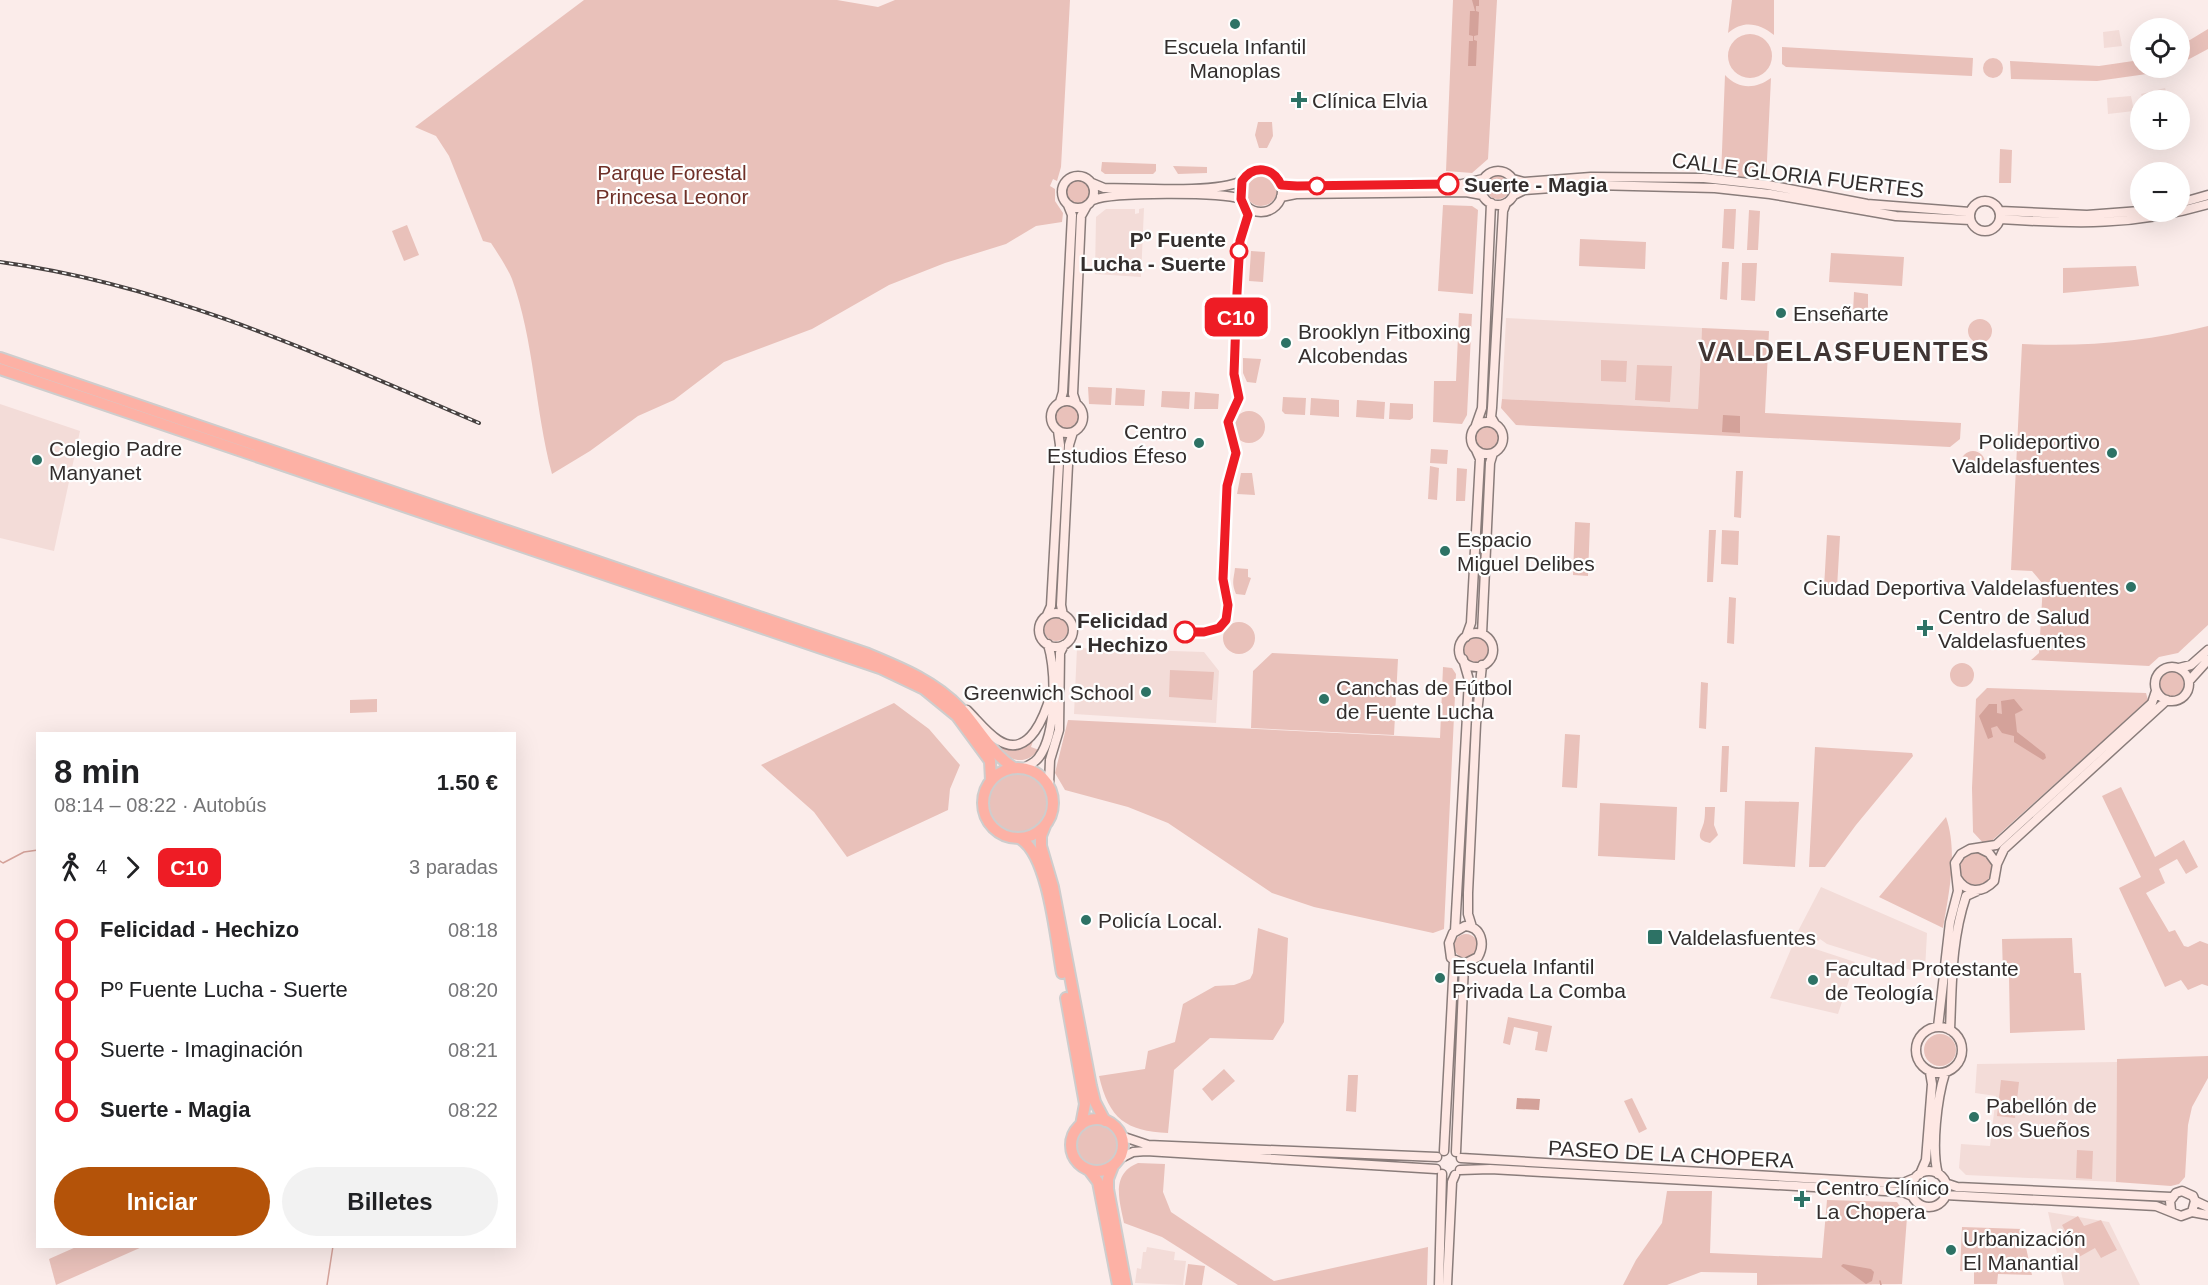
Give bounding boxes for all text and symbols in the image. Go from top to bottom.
marker: Escuela Infantil Manoplas [1228,17,1242,31]
map controls [2130,18,2190,222]
button: locate [2130,18,2190,78]
place label: Escuela Infantil Manoplas [1164,35,1306,82]
place label: Clínica Elvia [1312,89,1428,112]
button: + [2130,90,2190,150]
marker: Clínica Elvia [1290,91,1308,109]
street label: CALLE GLORIA FUERTES [1671,148,1925,202]
park label: Parque Forestal Princesa Leonor [596,161,748,208]
button: − [2130,162,2190,222]
marker: Suerte - Magia [1437,173,1459,195]
place label: Suerte - Magia [1464,173,1608,196]
unlabelled marker [1308,177,1326,195]
place label: Pº Fuente Lucha - Suerte [1080,228,1226,275]
marker: Pº Fuente Lucha - Suerte [1230,242,1248,260]
line badge: C10 [1202,298,1270,336]
place label: Enseñarte [1793,302,1889,325]
text: C10 [1217,306,1255,329]
marker: Enseñarte [1774,306,1788,320]
place label: Brooklyn Fitboxing Alcobendas [1298,320,1471,367]
marker: Brooklyn Fitboxing Alcobendas [1279,336,1293,350]
district label: VALDELASFUENTES [1698,337,1990,367]
place label: Centro Estudios Éfeso [1047,420,1187,467]
place label: Polideportivo Valdelasfuentes [1952,430,2100,477]
marker: Centro Estudios Éfeso [1192,436,1206,450]
place label: Colegio Padre Manyanet [49,437,182,484]
marker: Polideportivo Valdelasfuentes [2105,446,2119,460]
marker: Colegio Padre Manyanet [30,453,44,467]
place label: Espacio Miguel Delibes [1457,528,1595,575]
marker: Espacio Miguel Delibes [1438,544,1452,558]
place label: Ciudad Deportiva Valdelasfuentes [1803,576,2119,599]
marker: Ciudad Deportiva Valdelasfuentes [2124,580,2138,594]
place label: Centro de Salud Valdelasfuentes [1938,605,2090,652]
place label: Felicidad - Hechizo [1075,609,1168,656]
marker: Centro de Salud Valdelasfuentes [1916,619,1934,637]
marker: Felicidad - Hechizo [1174,621,1196,643]
place label: Canchas de Fútbol de Fuente Lucha [1336,676,1512,723]
place label: Greenwich School [964,681,1134,704]
marker: Greenwich School [1139,685,1153,699]
marker: Canchas de Fútbol de Fuente Lucha [1317,692,1331,706]
text: 8 min [54,753,140,790]
text: 1.50 € [437,770,498,795]
text: 08:14 – 08:22 · Autobús [54,794,266,816]
icon: walk [54,851,87,884]
icon: forward [116,851,149,884]
text: 4 [96,856,107,878]
text: C10 [170,856,209,879]
text: 3 paradas [409,856,498,878]
place label: Policía Local. [1098,909,1223,932]
marker: Policía Local. [1079,913,1093,927]
text: Felicidad - Hechizo [100,917,299,942]
text: 08:18 [448,919,498,941]
place label: Valdelasfuentes [1668,926,1816,949]
marker: Valdelasfuentes [1646,928,1664,946]
place label: Escuela Infantil Privada La Comba [1452,955,1626,1002]
place label: Facultad Protestante de Teología [1825,957,2019,1004]
marker: Escuela Infantil Privada La Comba [1433,971,1447,985]
marker: Facultad Protestante de Teología [1806,973,1820,987]
text: Pº Fuente Lucha - Suerte [100,977,348,1002]
text: 08:20 [448,979,498,1001]
text: Suerte - Imaginación [100,1037,303,1062]
text: 08:21 [448,1039,498,1061]
place label: Pabellón de los Sueños [1986,1094,2097,1141]
text: Suerte - Magia [100,1097,250,1122]
text: 08:22 [448,1099,498,1121]
marker: Pabellón de los Sueños [1967,1110,1981,1124]
street label: PASEO DE LA CHOPERA [1548,1136,1794,1172]
button: Iniciar [54,1167,270,1236]
button: Billetes [282,1167,498,1236]
place label: Centro Clínico La Chopera [1816,1176,1949,1223]
marker: Centro Clínico La Chopera [1793,1190,1811,1208]
place label: Urbanización El Manantial [1963,1227,2086,1274]
marker: Urbanización El Manantial [1944,1243,1958,1257]

